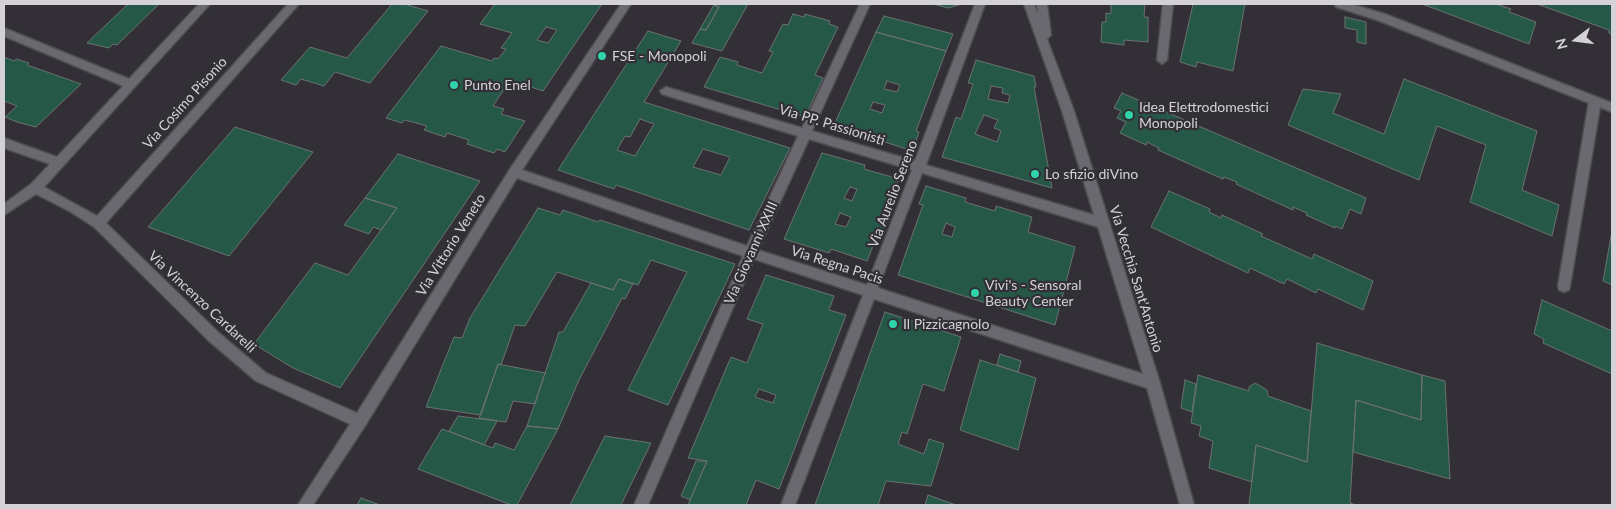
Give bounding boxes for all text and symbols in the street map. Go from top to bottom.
north arrow [1551,15,1601,65]
text: N [1551,37,1571,51]
place label: FSE - Monopoli [612,48,707,64]
marker: FSE - Monopoli [596,50,608,62]
street label: Via Cosimo Pisonio [139,54,231,152]
place label: Punto Enel [464,77,531,93]
marker: Punto Enel [448,79,460,91]
place label: Idea Elettrodomestici Monopoli [1139,99,1269,132]
street label: Via PP. Passionisti [777,101,887,149]
marker: Idea Elettrodomestici Monopoli [1123,109,1135,121]
street label: Via Aurelio Sereno [865,138,921,250]
place label: Lo sfizio diVino [1045,166,1138,182]
marker: Lo sfizio diVino [1029,168,1041,180]
street label: Via Vittorio Veneto [413,191,489,299]
street label: Via Giovanni XXIII [721,199,781,307]
street label: Via Vecchia Sant'Antonio [1106,204,1166,354]
street label: Via Regna Pacis [789,242,885,288]
street label: Via Vincenzo Cardarelli [144,248,260,356]
place label: Vivi's - Sensoral Beauty Center [985,277,1082,310]
marker: Vivi's - Sensoral Beauty Center [969,287,981,299]
place label: Il Pizzicagnolo [903,316,989,332]
marker: Il Pizzicagnolo [887,318,899,330]

